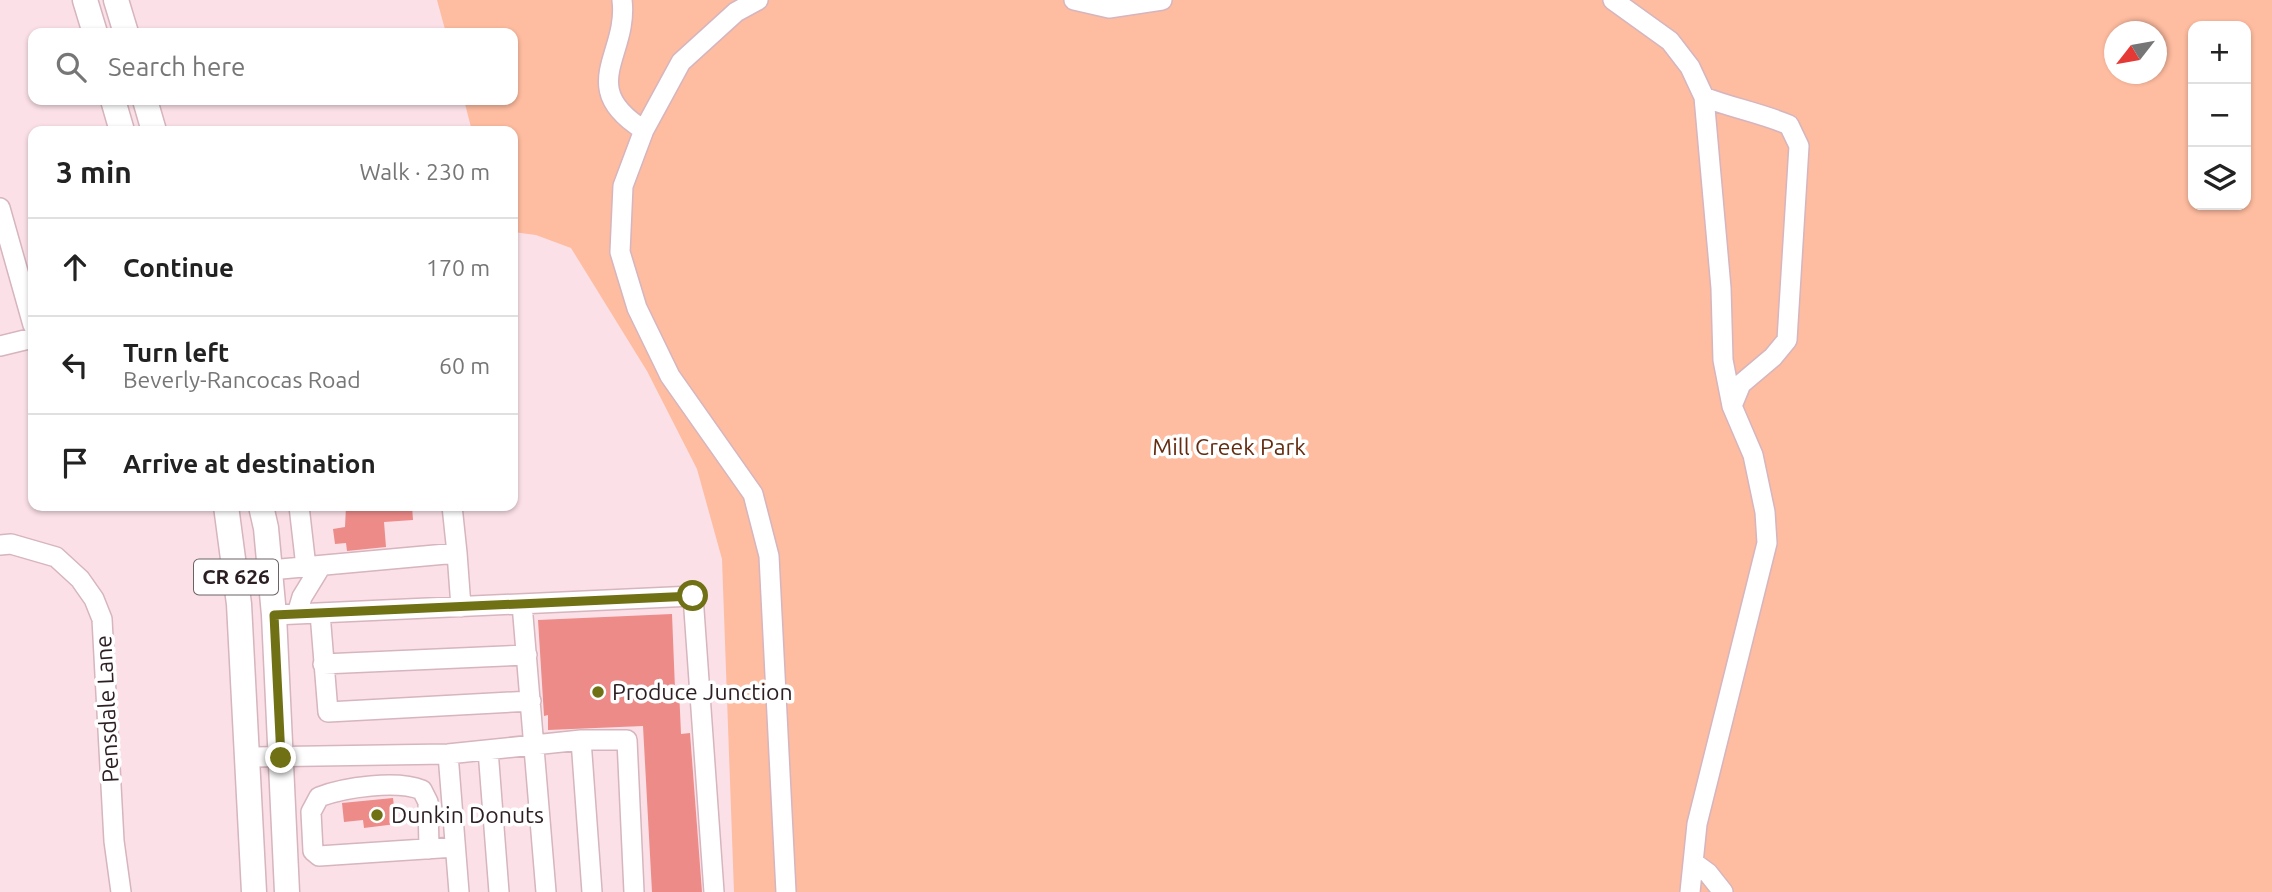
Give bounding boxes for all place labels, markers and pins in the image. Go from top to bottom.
place label: Produce Junction [612,679,793,704]
marker: Produce Junction [590,684,606,700]
place label: Dunkin Donuts [391,802,544,827]
marker: Dunkin Donuts [369,807,385,823]

